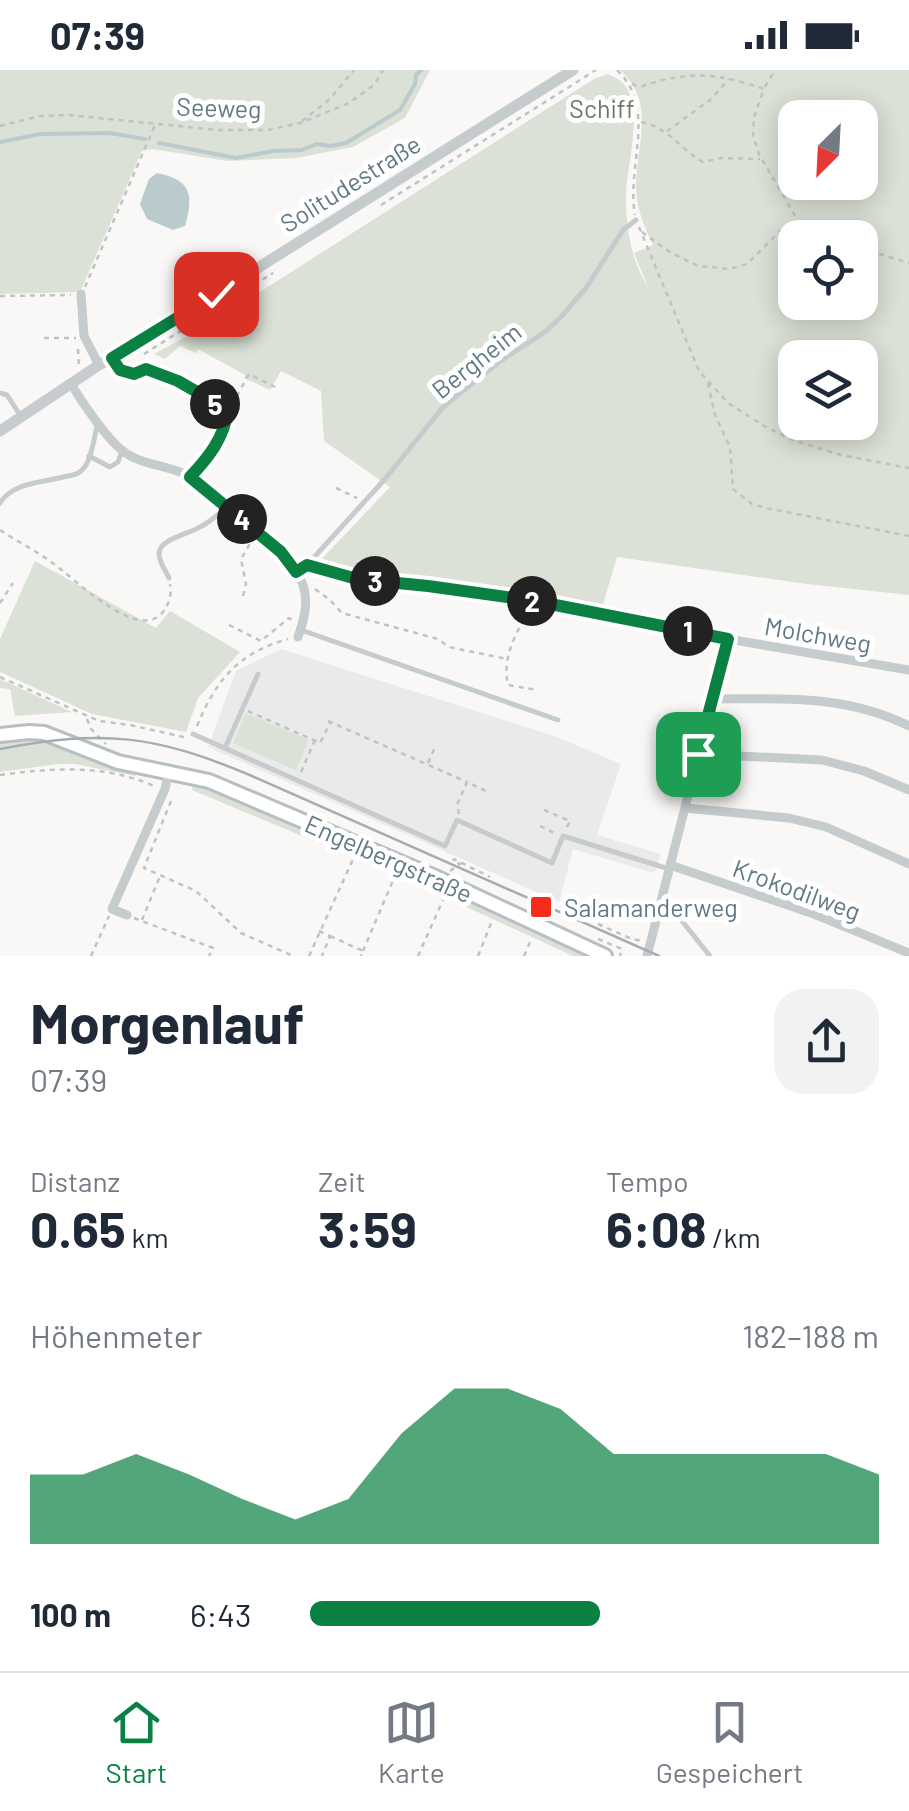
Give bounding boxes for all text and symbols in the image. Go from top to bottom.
text: 07:39 [50,12,145,58]
street label: Seeweg [176,91,262,123]
park label: Schiff [569,93,635,123]
north arrow [778,100,878,200]
map controls [778,100,878,440]
street label: Solitudestraße [274,128,426,238]
button: locate [778,220,878,320]
pin [174,252,259,337]
icon: check [189,267,244,322]
street label: Bergheim [425,316,527,404]
button: layers [778,340,878,440]
pin: 5 [190,379,240,429]
text: 5 [207,387,223,421]
pin: 4 [217,494,267,544]
text: 4 [234,502,250,536]
pin: 3 [350,556,400,606]
text: 3 [367,564,383,598]
pin: 2 [507,576,557,626]
text: 2 [524,584,540,618]
pin: 1 [663,606,713,656]
street label: Molchweg [762,610,874,658]
text: 1 [683,614,693,648]
pin [656,712,741,797]
icon: arrive [671,727,726,782]
street label: Engelbergstraße [301,808,477,908]
street label: Krokodilweg [729,852,865,926]
place label: Salamanderweg [564,892,738,922]
marker: Salamanderweg [528,894,554,920]
text: Morgenlauf [30,989,304,1055]
button: share [774,989,879,1094]
text: 07:39 [30,1060,107,1098]
text: Distanz [30,1164,120,1198]
text: Zeit [318,1164,366,1198]
text: Tempo [606,1164,689,1198]
text: 0.65 [30,1198,126,1258]
text: 3:59 [318,1198,417,1258]
text: 6:08 [606,1198,707,1258]
text: km [126,1220,169,1254]
text: /km [707,1220,761,1254]
text: Höhenmeter [30,1316,202,1354]
text: 182–188 m [742,1316,879,1354]
text: 100 m [30,1595,111,1633]
text: 6:43 [190,1595,251,1633]
tab: Start [105,1695,167,1789]
tab: Karte [378,1695,445,1789]
tab: Gespeichert [656,1695,803,1789]

